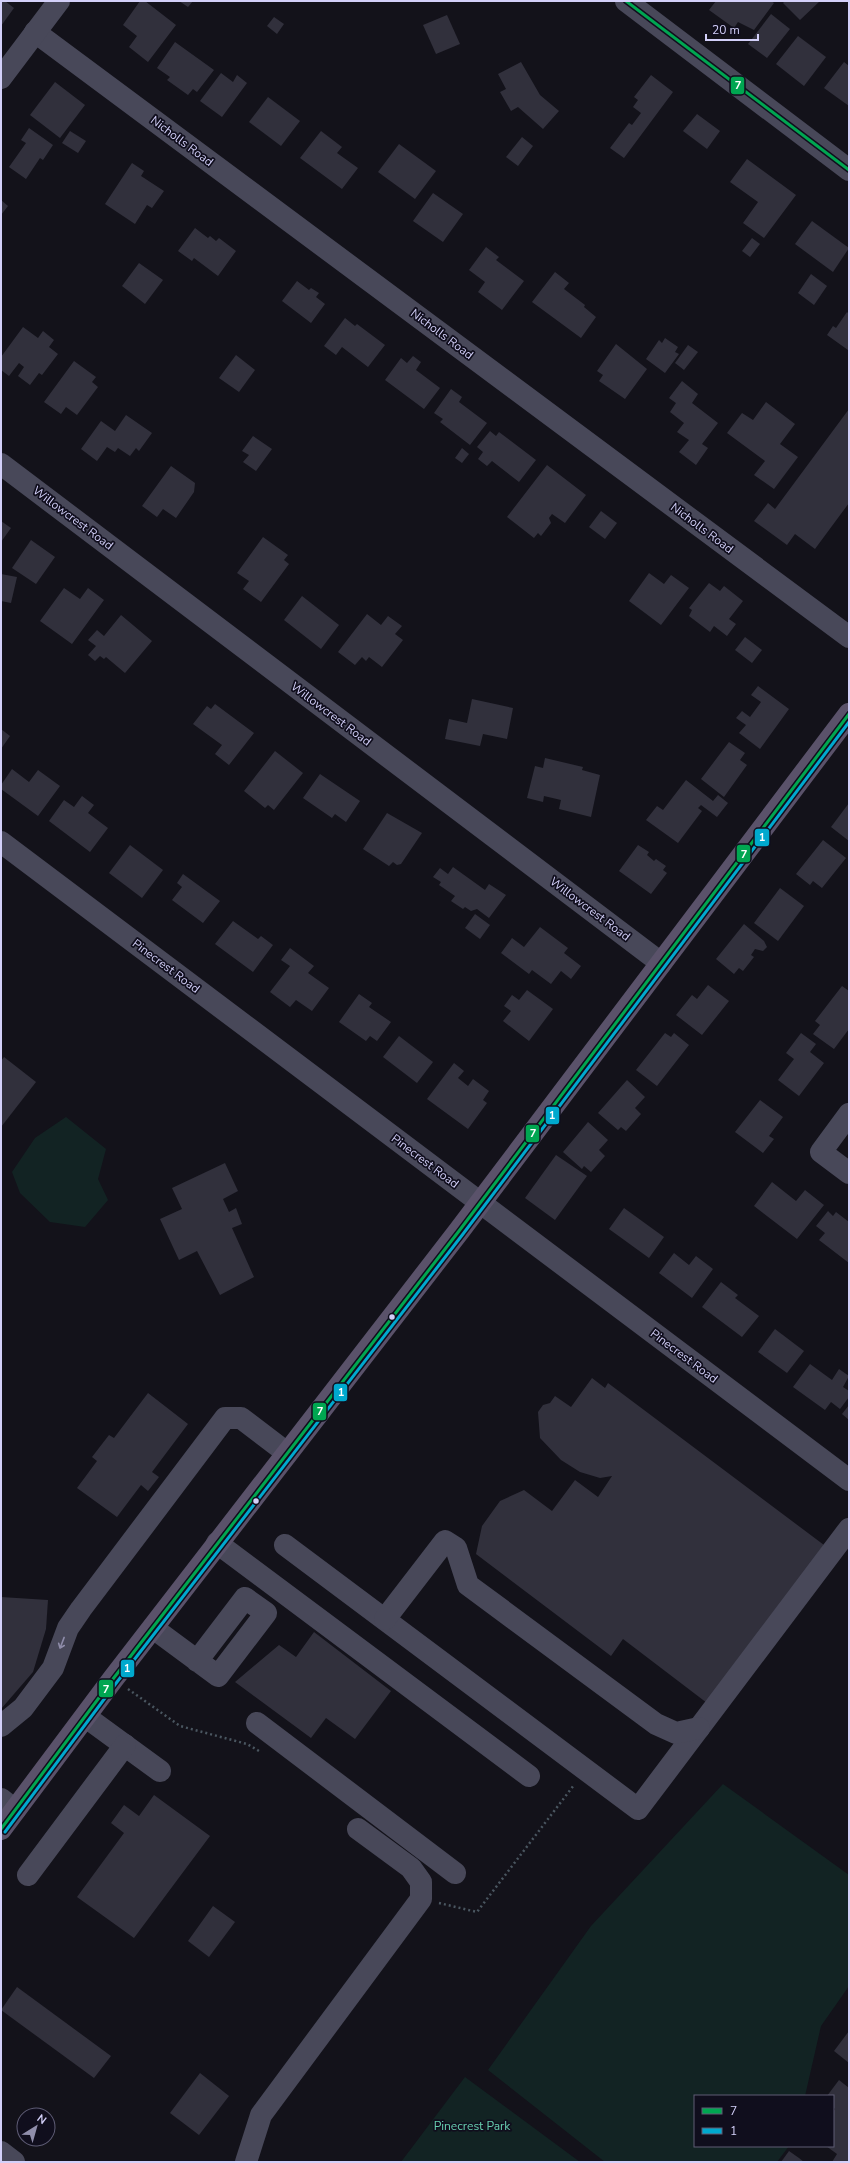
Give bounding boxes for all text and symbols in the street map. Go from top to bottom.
scale bar [706,16,758,42]
text: 20 m [712,22,740,38]
line badge: 7 [730,76,745,95]
text: 7 [735,78,741,93]
street label: Nicholls Road [147,112,217,170]
street label: Nicholls Road [407,305,477,363]
street label: Willowcrest Road [30,483,116,553]
street label: Nicholls Road [667,499,737,557]
street label: Willowcrest Road [288,679,374,749]
line badge: 1 [754,828,770,847]
text: 1 [759,830,765,845]
line badge: 7 [736,844,751,863]
text: 7 [741,847,747,862]
street label: Willowcrest Road [547,874,633,944]
street label: Pinecrest Road [129,935,203,997]
line badge: 1 [545,1106,560,1125]
text: 1 [549,1108,555,1123]
line badge: 7 [525,1124,540,1143]
text: 7 [530,1126,536,1141]
street label: Pinecrest Road [388,1130,462,1192]
unlabelled marker [387,1312,397,1322]
street label: Pinecrest Road [647,1325,721,1387]
line badge: 1 [333,1383,348,1402]
text: 1 [338,1385,344,1400]
line badge: 7 [312,1402,327,1421]
text: 7 [317,1404,323,1419]
unlabelled marker [251,1496,261,1506]
one-way arrow [58,1636,66,1648]
line badge: 1 [120,1659,135,1678]
text: 1 [124,1661,130,1676]
line badge: 7 [98,1679,114,1698]
text: 7 [103,1682,109,1697]
legend [694,2095,834,2147]
text: 7 [730,2103,737,2119]
north arrow [16,2107,56,2147]
text: N [34,2111,50,2128]
park label: Pinecrest Park [434,2118,511,2134]
text: 1 [730,2123,737,2139]

